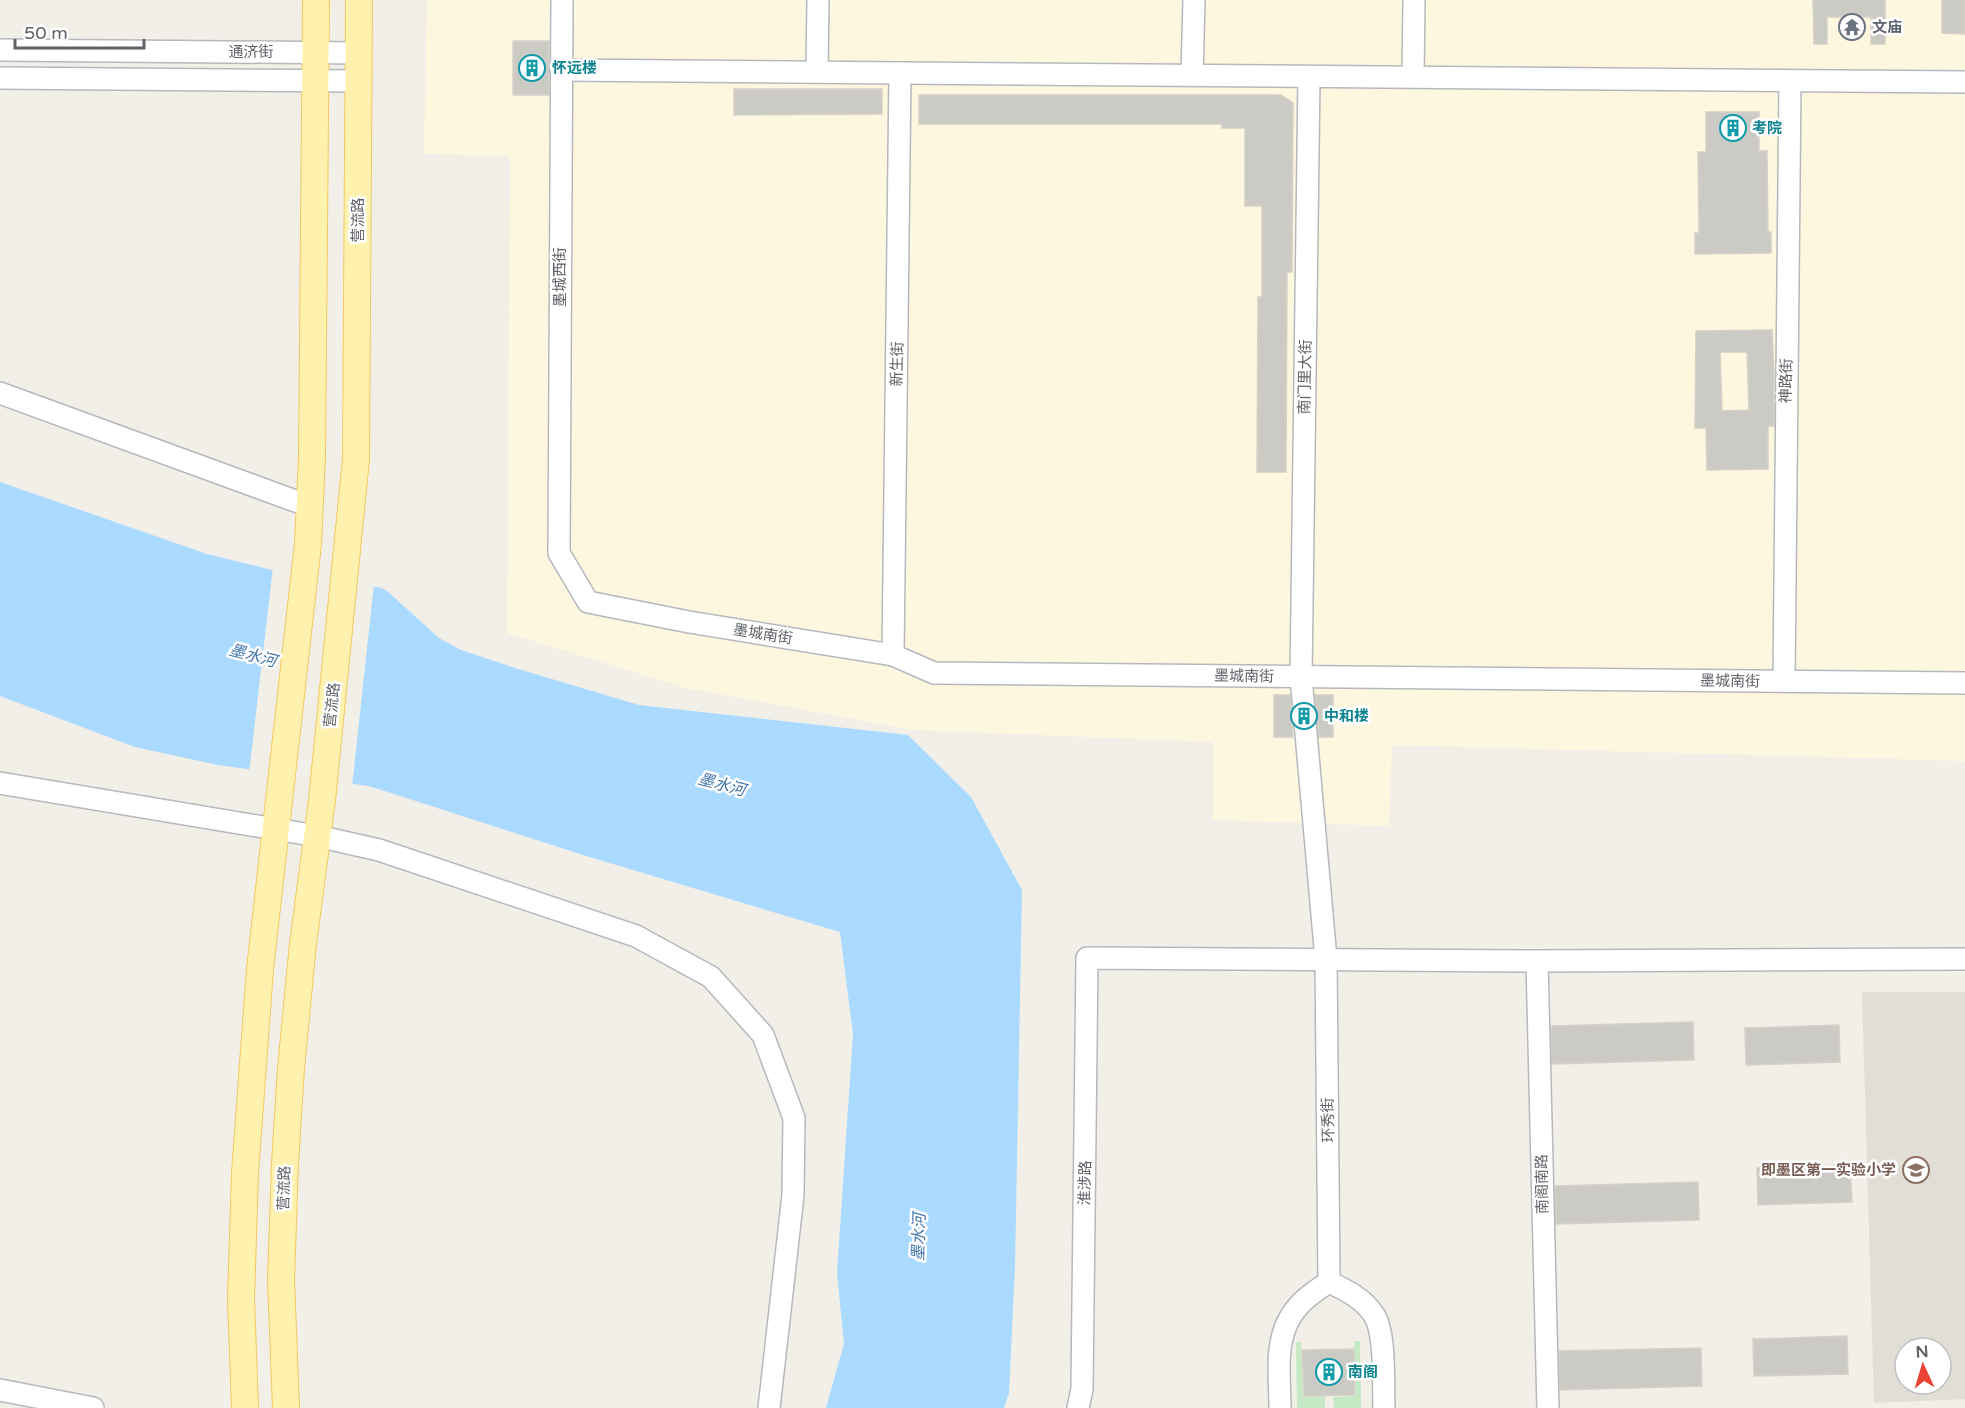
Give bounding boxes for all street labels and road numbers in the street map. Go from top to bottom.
street label: 通济街 [228,43,274,61]
street label: 营流路 [349,197,367,243]
street label: 墨城西街 [551,247,569,307]
street label: 南门里大街 [1295,339,1315,415]
street label: 新生街 [888,341,906,387]
street label: 神路街 [1777,358,1795,404]
street label: 墨城南街 [732,620,794,648]
street label: 墨城南街 [1214,666,1274,686]
street label: 墨城南街 [1700,671,1760,691]
street label: 营流路 [321,682,343,728]
street label: 环秀街 [1319,1097,1337,1143]
street label: 南阁南路 [1532,1154,1552,1214]
street label: 淮涉路 [1076,1160,1094,1206]
street label: 营流路 [274,1165,294,1211]

